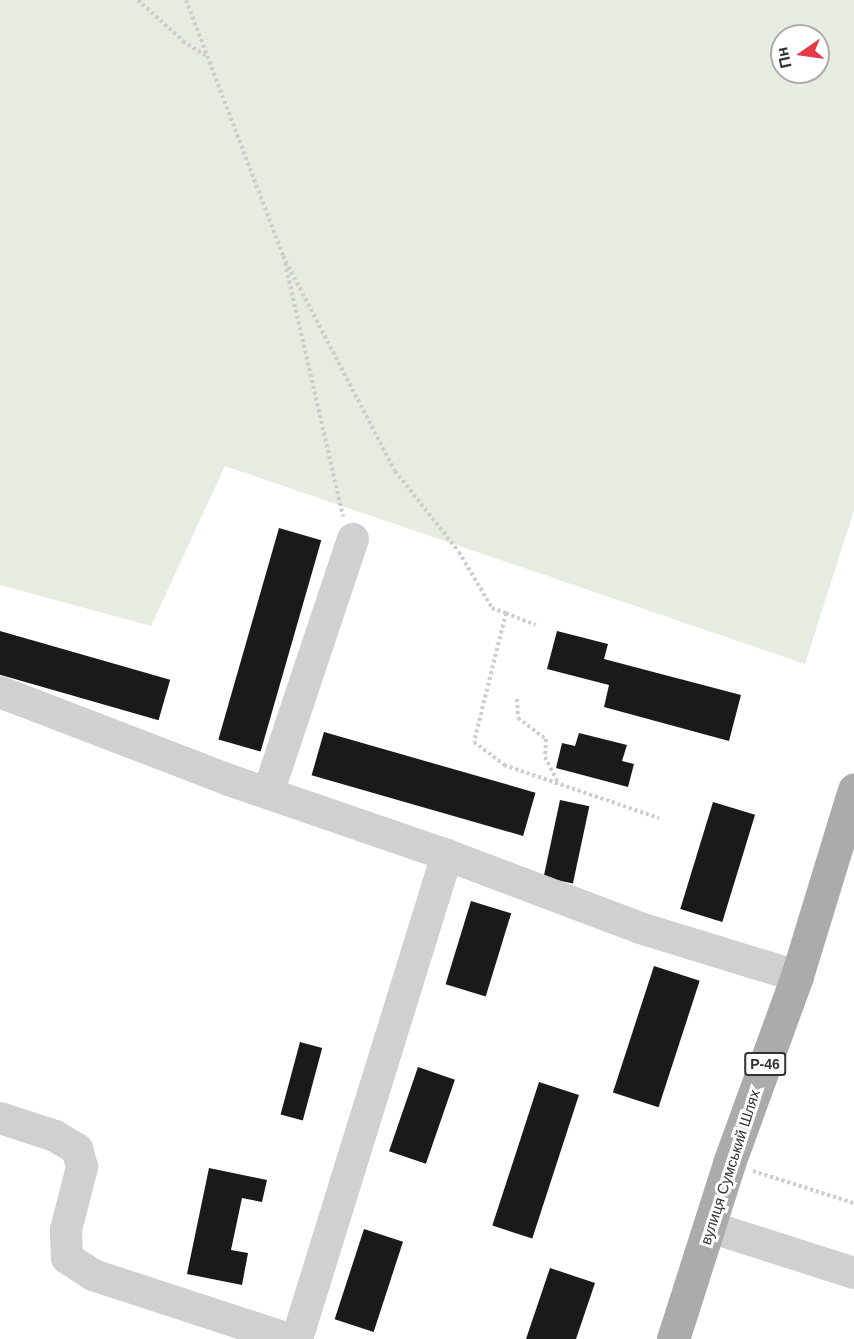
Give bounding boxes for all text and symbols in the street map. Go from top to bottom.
north arrow [770,24,830,84]
text: Пн [773,45,795,70]
road number: Р-46 [744,1053,786,1075]
street label: вулиця Сумський Шлях [696,1087,764,1247]

